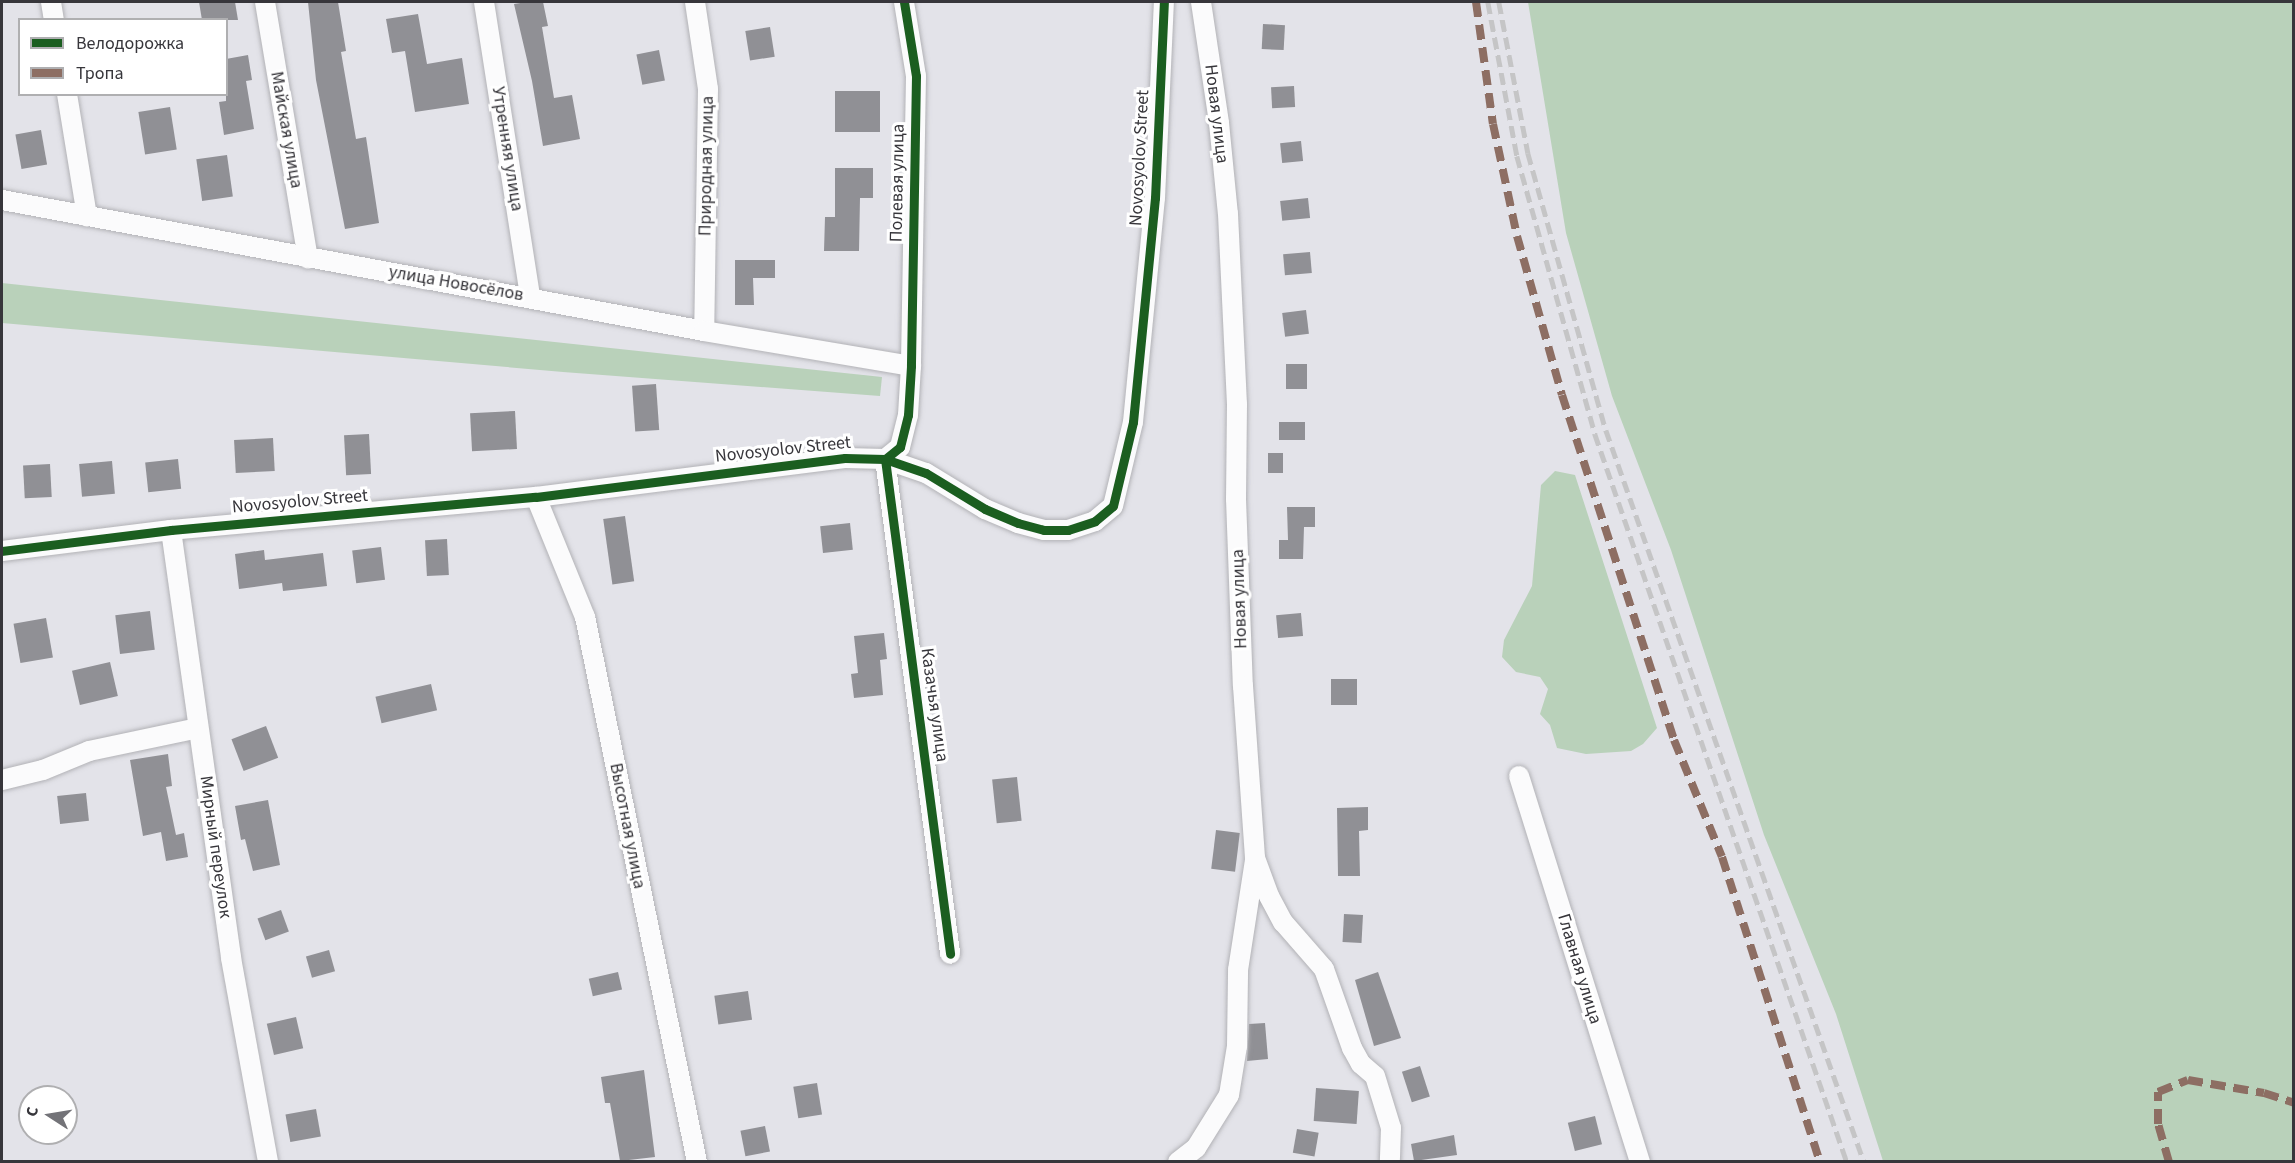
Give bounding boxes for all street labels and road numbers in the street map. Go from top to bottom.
street label: Новая улица [1199,63,1233,165]
street label: Майская улица [265,70,307,190]
street label: Утренняя улица [486,85,528,213]
street label: Novosyolov Street [1126,89,1154,227]
street label: Природная улица [695,96,719,236]
street label: Полевая улица [886,124,910,242]
street label: улица Новосёлов [387,262,525,306]
street label: Novosyolov Street [714,432,852,468]
street label: Novosyolov Street [231,485,369,519]
street label: Новая улица [1227,549,1253,649]
street label: Казачья улица [915,647,953,763]
street label: Высотная улица [604,761,650,891]
street label: Мирный переулок [194,774,236,920]
street label: Главная улица [1552,911,1606,1027]

